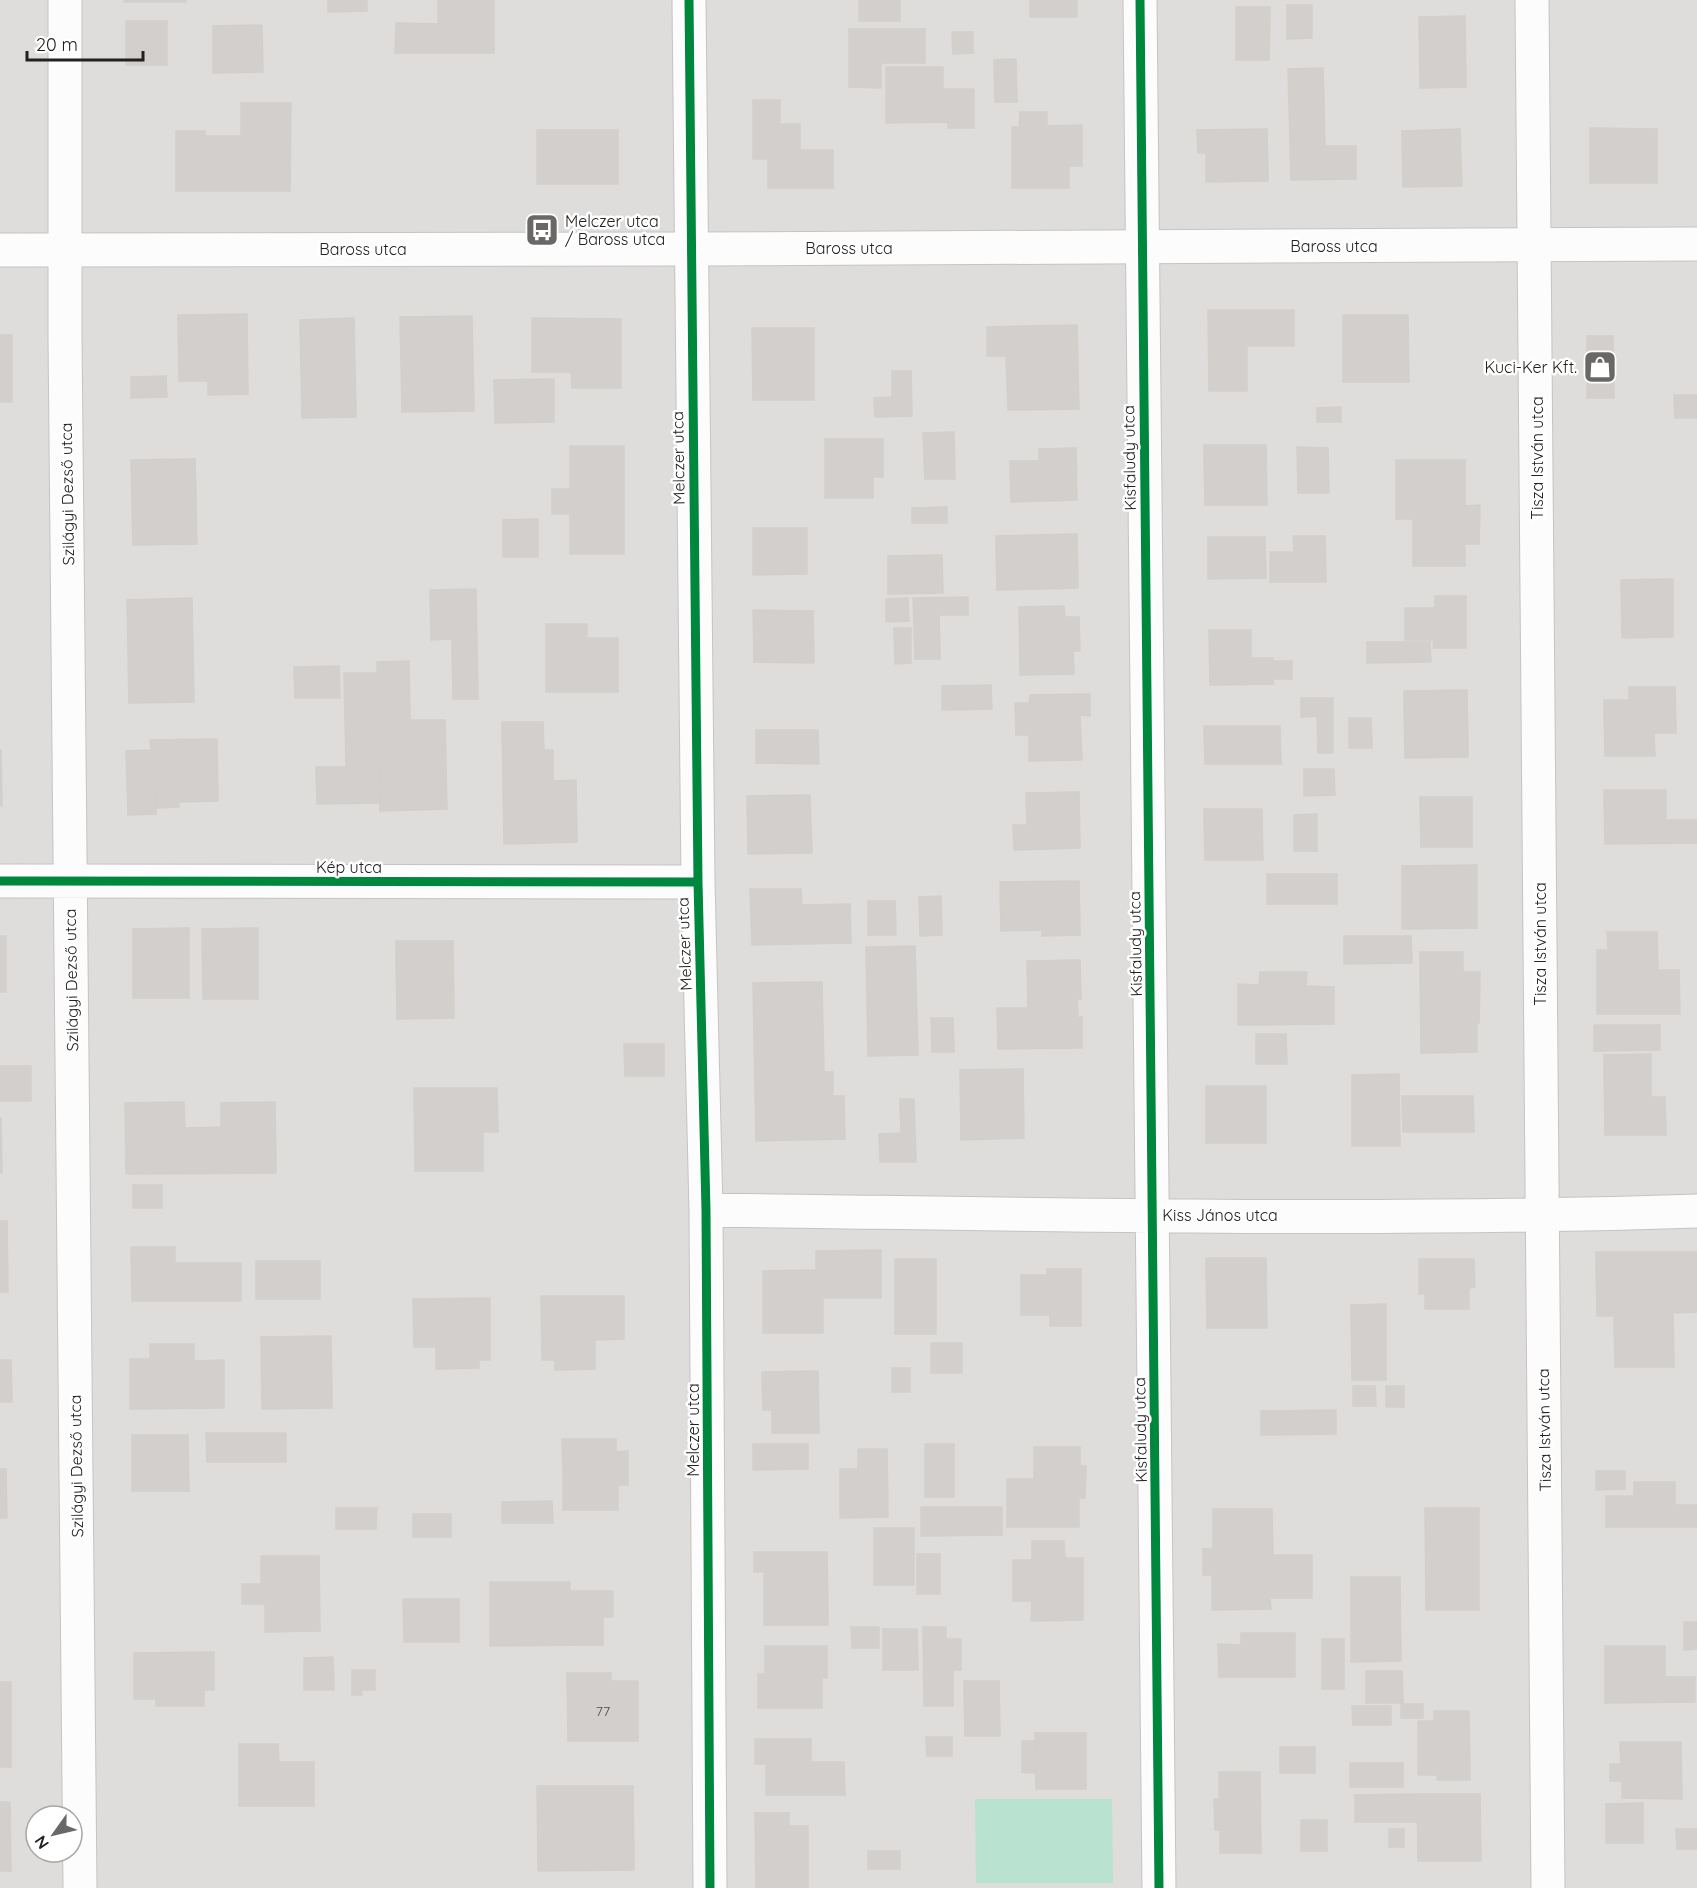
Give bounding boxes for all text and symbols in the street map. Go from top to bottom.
scale bar [27,24,142,62]
text: 20 m [36,33,78,56]
place label: Melczer utca / Baross utca [565,211,665,249]
bus stop icon: Melczer utca / Baross utca [524,212,560,248]
street label: Baross utca [1290,236,1378,256]
street label: Baross utca [805,238,893,258]
street label: Baross utca [319,239,407,259]
shop icon: Kuci-Ker Kft. [1582,349,1618,385]
place label: Kuci-Ker Kft. [1484,357,1577,377]
street label: Tisza István utca [1527,396,1547,520]
street label: Kisfaludy utca [1118,405,1140,511]
street label: Melczer utca [667,411,689,505]
street label: Szilágyi Dezső utca [56,423,78,565]
street label: Kép utca [316,857,382,877]
street label: Tisza István utca [1530,882,1550,1006]
street label: Kisfaludy utca [1124,891,1146,997]
street label: Melczer utca [672,897,696,991]
street label: Szilágyi Dezső utca [60,909,82,1051]
street label: Kiss János utca [1162,1205,1278,1225]
street label: Tisza István utca [1533,1368,1555,1492]
street label: Kisfaludy utca [1129,1377,1151,1483]
street label: Melczer utca [683,1383,703,1477]
street label: Szilágyi Dezső utca [65,1395,87,1537]
house number: 77 [596,1702,610,1720]
north arrow [24,1804,84,1864]
text: N [30,1832,53,1853]

